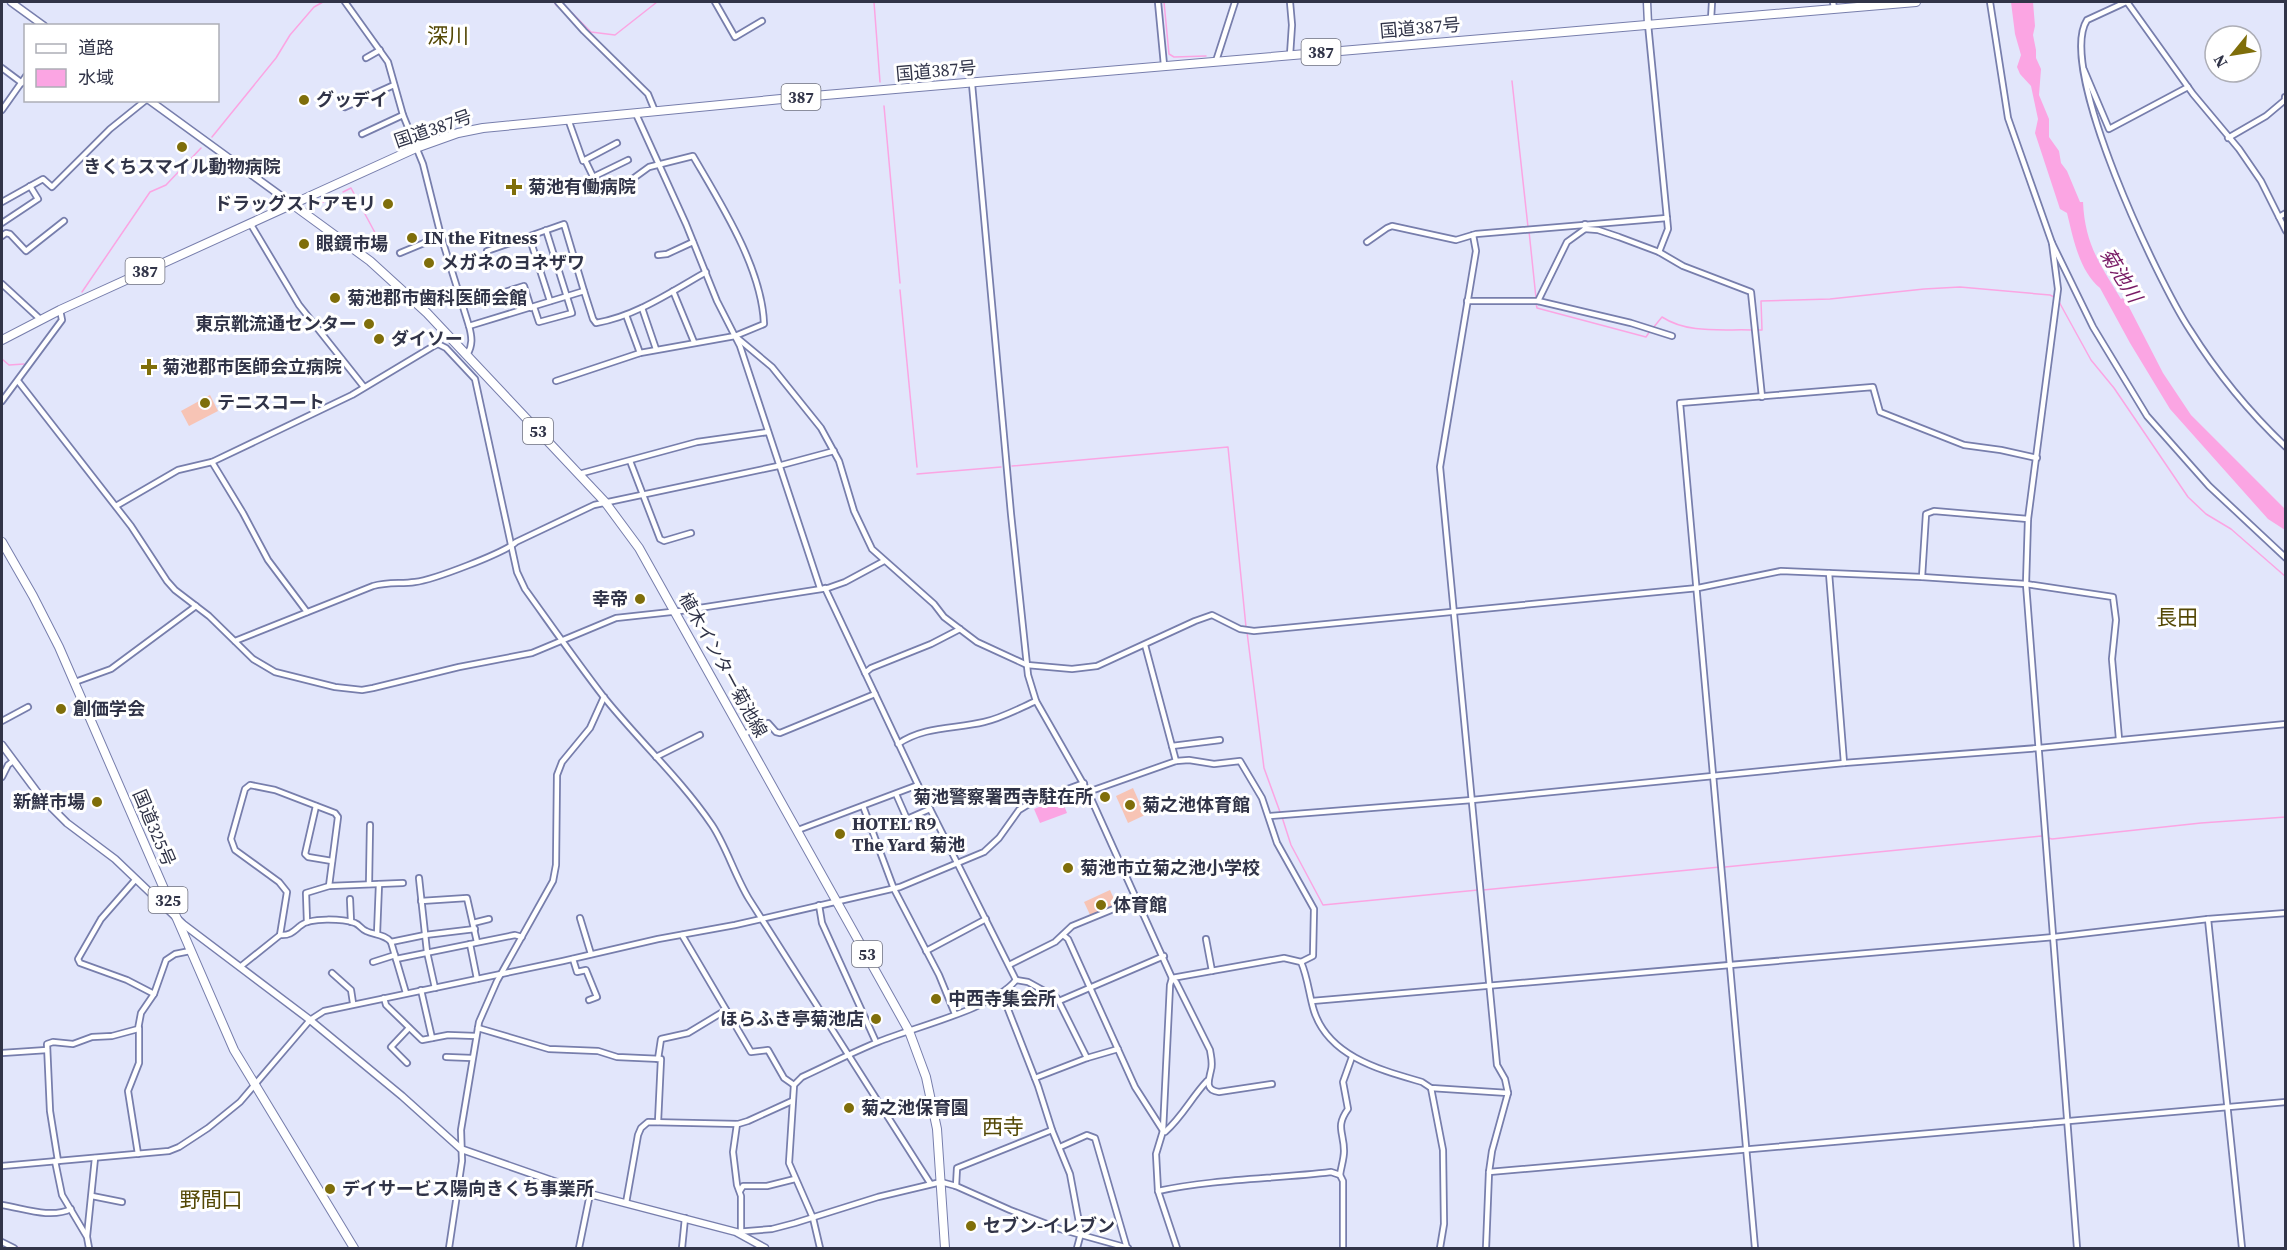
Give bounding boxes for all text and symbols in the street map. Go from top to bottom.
street label: 国道387号 [1379,12,1461,43]
district label: 深川 [427,21,469,50]
legend [24,24,219,102]
north arrow [2203,24,2263,84]
text: 道路 [78,35,114,60]
road number: 387 [1302,39,1340,65]
text: N [2207,51,2232,72]
street label: 国道387号 [895,55,977,86]
text: 水域 [78,65,114,90]
road number: 387 [782,84,820,110]
place label: グッデイ [316,87,388,112]
marker: グッデイ [297,93,311,107]
street label: 国道387号 [390,104,475,154]
marker: きくちスマイル動物病院 [175,140,189,154]
place label: きくちスマイル動物病院 [83,154,281,179]
place label: 菊池有働病院 [528,174,636,199]
marker: 菊池有働病院 [505,178,523,196]
place label: ドラッグストアモリ [214,191,376,216]
marker: ドラッグストアモリ [381,197,395,211]
place label: IN the Fitness [424,225,538,250]
place label: 眼鏡市場 [316,231,388,256]
marker: IN the Fitness [405,231,419,245]
marker: 眼鏡市場 [297,237,311,251]
water label: 菊池川 [2093,242,2150,310]
place label: メガネのヨネザワ [441,250,585,275]
marker: メガネのヨネザワ [422,256,436,270]
road number: 387 [126,258,164,284]
place label: 菊池郡市歯科医師会館 [347,285,527,310]
marker: 菊池郡市歯科医師会館 [328,291,342,305]
place label: 東京靴流通センター [195,311,357,336]
marker: 東京靴流通センター [362,317,376,331]
place label: ダイソー [391,326,463,351]
marker: ダイソー [372,332,386,346]
place label: 菊池郡市医師会立病院 [162,354,342,379]
marker: 菊池郡市医師会立病院 [140,358,158,376]
place label: テニスコート [217,390,325,415]
marker: テニスコート [198,396,212,410]
road number: 53 [523,418,553,444]
place label: 幸帝 [592,586,628,611]
street label: 植木インター菊池線 [673,588,774,742]
marker: 幸帝 [633,592,647,606]
district label: 長田 [2156,603,2198,632]
place label: 創価学会 [73,696,145,721]
marker: 創価学会 [54,702,68,716]
place label: 菊池警察署西寺駐在所 [913,784,1093,809]
street label: 国道325号 [127,786,182,870]
place label: 新鮮市場 [13,789,85,814]
marker: 菊池警察署西寺駐在所 [1098,790,1112,804]
place label: 菊之池体育館 [1142,792,1250,817]
marker: 新鮮市場 [90,795,104,809]
marker: 菊之池体育館 [1123,798,1137,812]
place label: HOTEL R9 The Yard 菊池 [852,811,965,857]
marker: HOTEL R9 The Yard 菊池 [833,827,847,841]
place label: 菊池市立菊之池小学校 [1080,855,1260,880]
marker: 菊池市立菊之池小学校 [1061,861,1075,875]
road number: 325 [148,887,188,913]
place label: 体育館 [1113,892,1167,917]
marker: 体育館 [1094,898,1108,912]
road number: 53 [852,941,882,967]
place label: 中西寺集会所 [948,986,1056,1011]
marker: 中西寺集会所 [929,992,943,1006]
place label: ほらふき亭菊池店 [720,1006,864,1031]
marker: ほらふき亭菊池店 [869,1012,883,1026]
place label: 菊之池保育園 [861,1095,969,1120]
marker: 菊之池保育園 [842,1101,856,1115]
district label: 西寺 [982,1112,1024,1141]
place label: デイサービス陽向きくち事業所 [342,1176,594,1201]
marker: デイサービス陽向きくち事業所 [323,1182,337,1196]
district label: 野間口 [180,1185,243,1214]
place label: セブン-イレブン [983,1213,1115,1238]
marker: セブン-イレブン [964,1219,978,1233]

